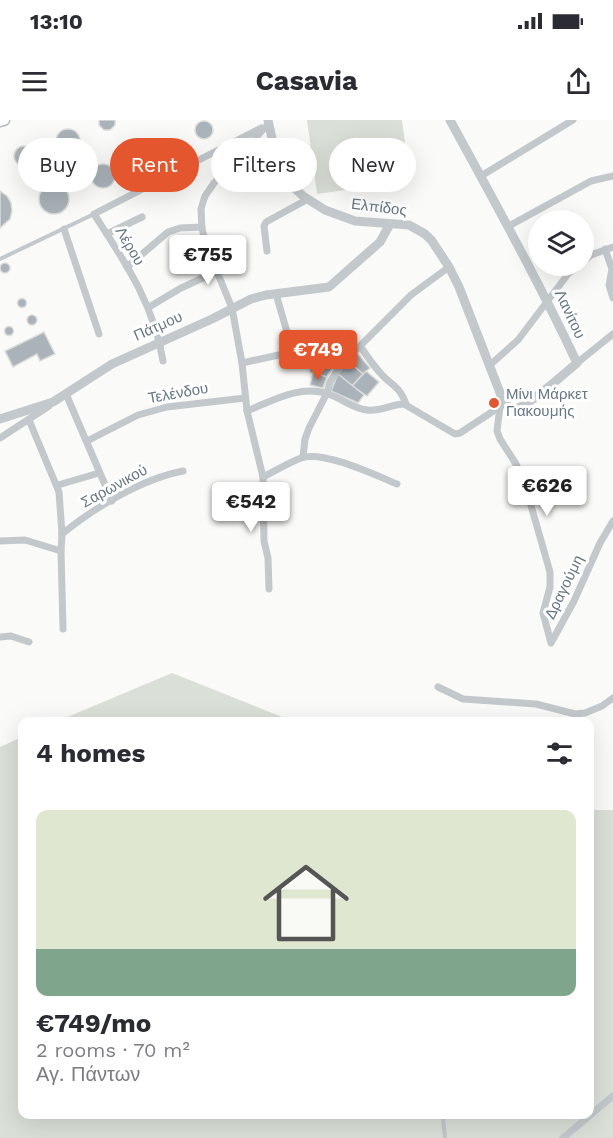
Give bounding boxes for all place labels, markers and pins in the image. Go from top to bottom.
pin: €755 [172,235,244,286]
pin: €749 [282,330,354,381]
place label: Μίνι Μάρκετ Γιακουμής [506,385,588,420]
marker: Μίνι Μάρκετ Γιακουμής [487,396,501,410]
pin: €626 [511,466,583,517]
pin: €542 [215,482,287,533]

